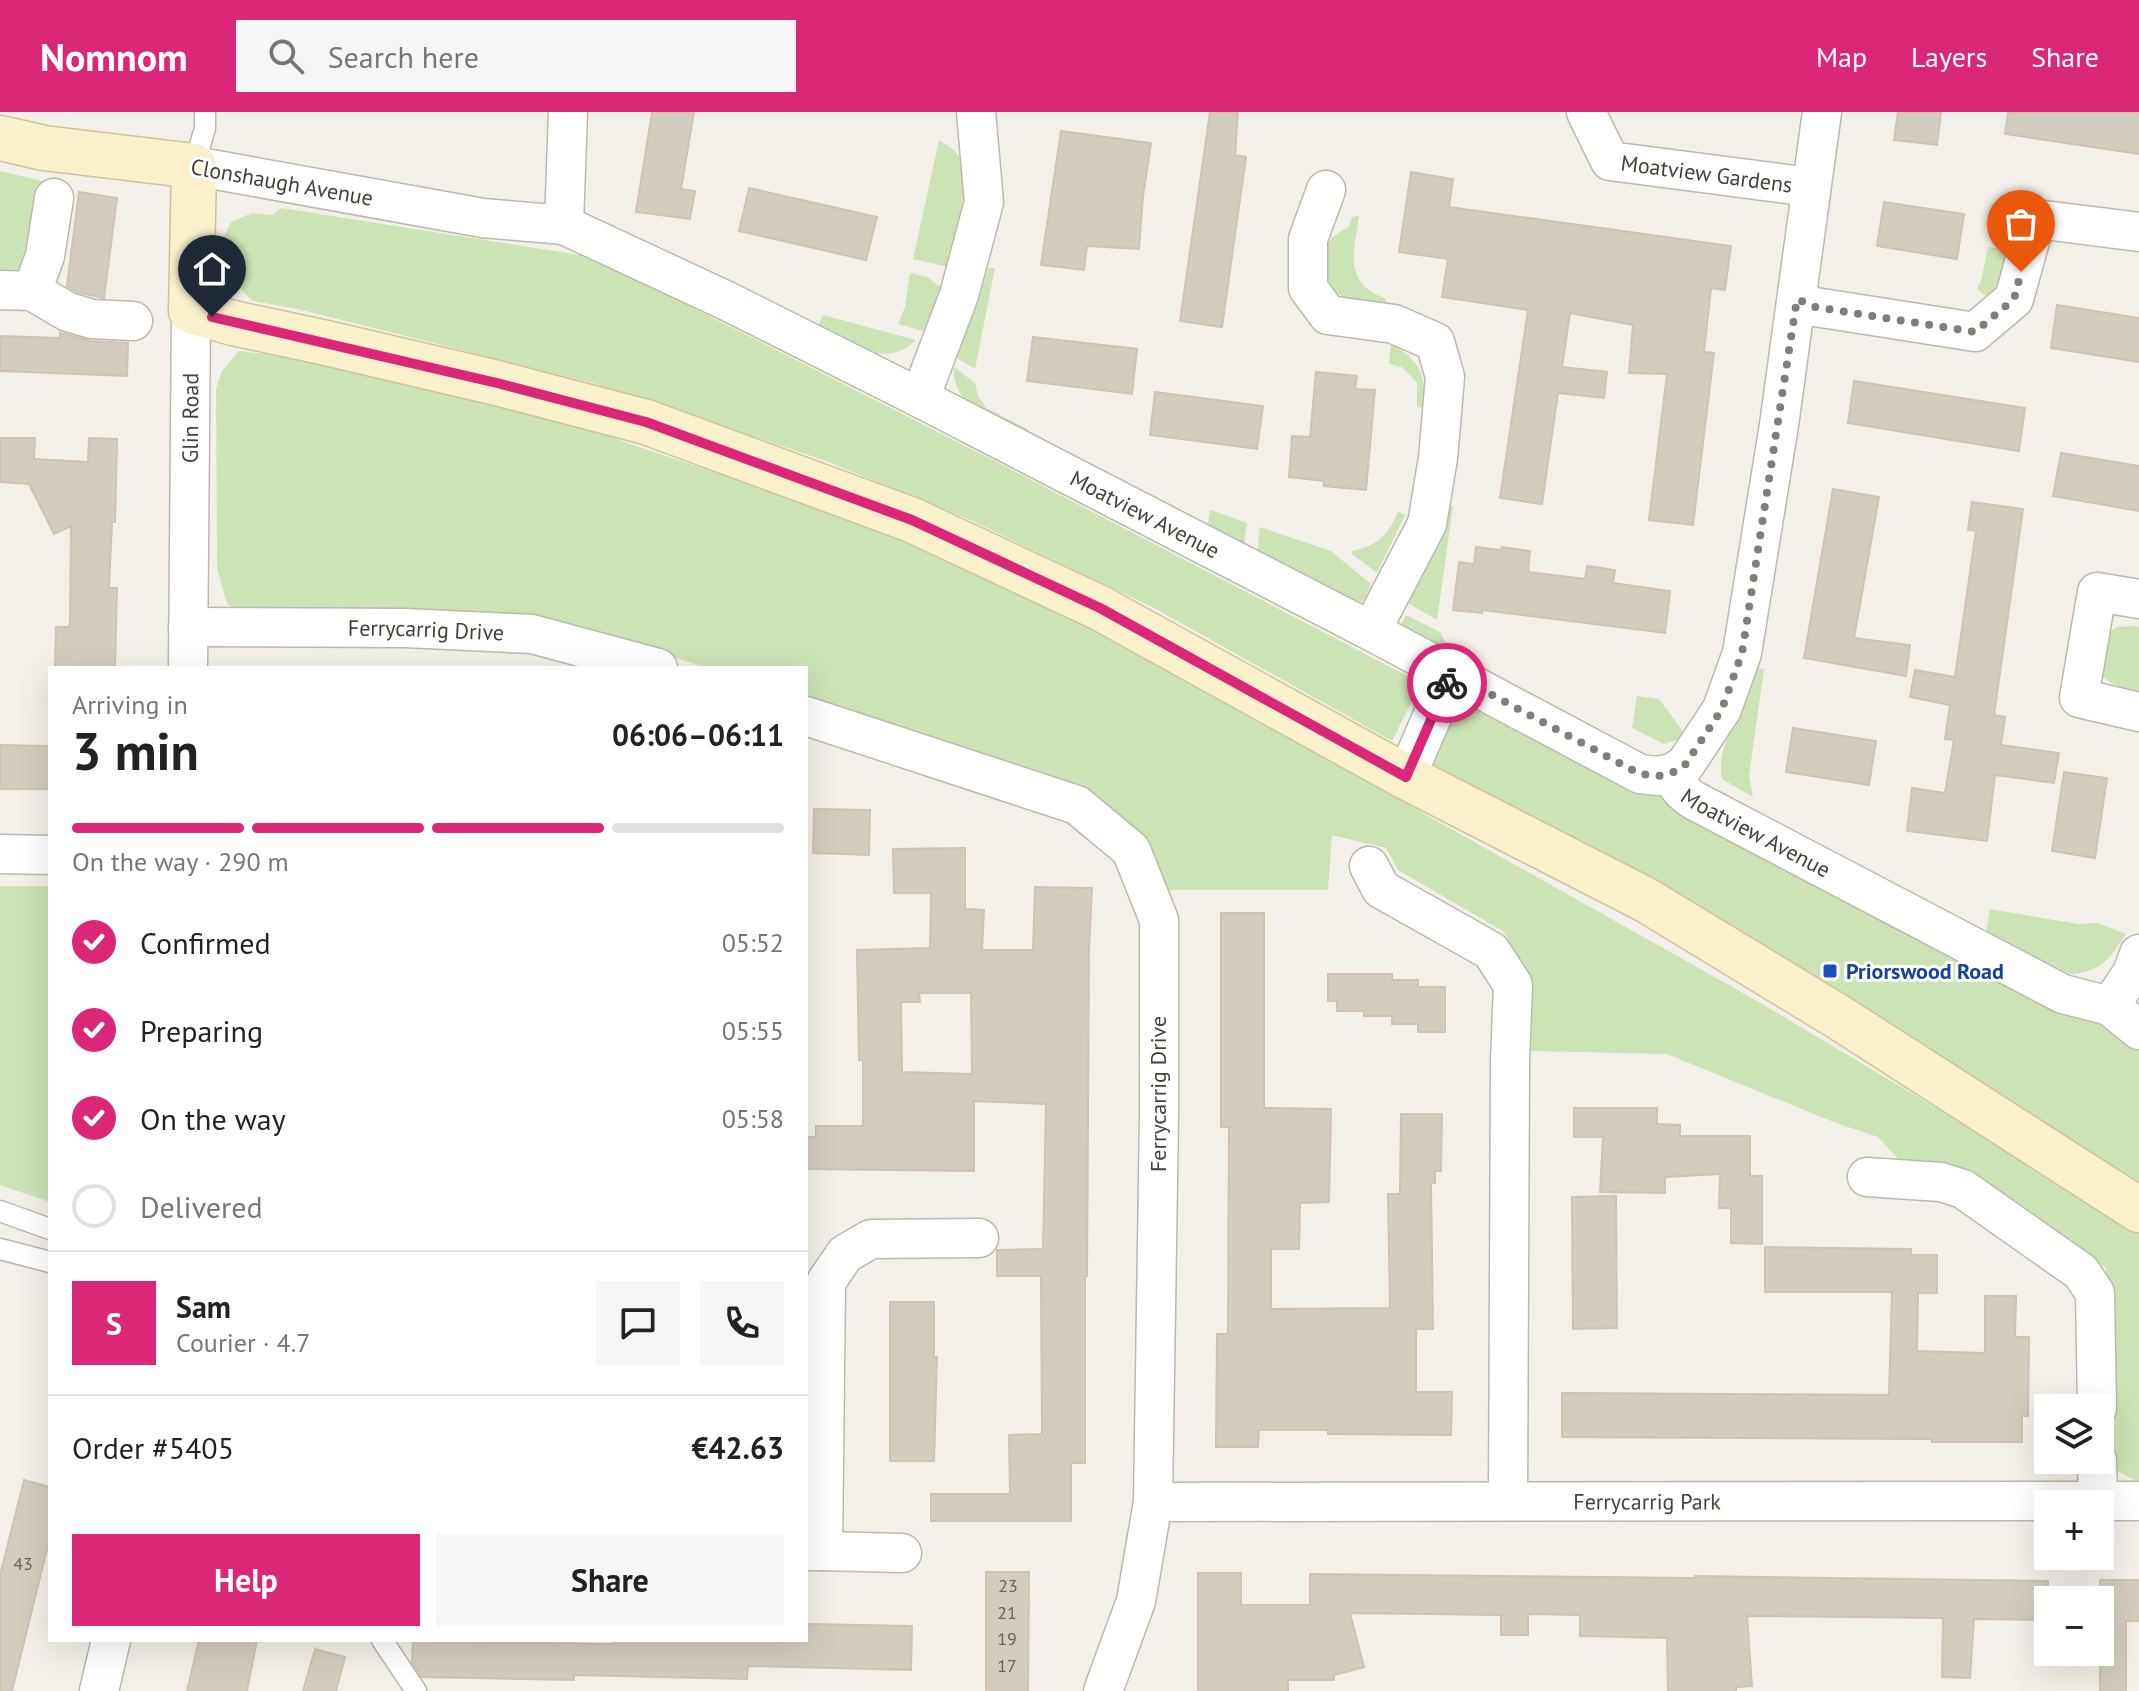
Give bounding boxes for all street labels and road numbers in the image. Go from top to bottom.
street label: Moatview Gardens [1619,149,1794,199]
street label: Clonshaugh Avenue [189,152,375,212]
street label: Glin Road [176,373,204,463]
street label: Moatview Avenue [1065,464,1225,564]
street label: Ferrycarrig Drive [348,614,505,647]
street label: Moatview Avenue [1676,782,1835,884]
street label: Ferrycarrig Drive [1144,1016,1172,1172]
street label: Ferrycarrig Park [1573,1487,1721,1516]

